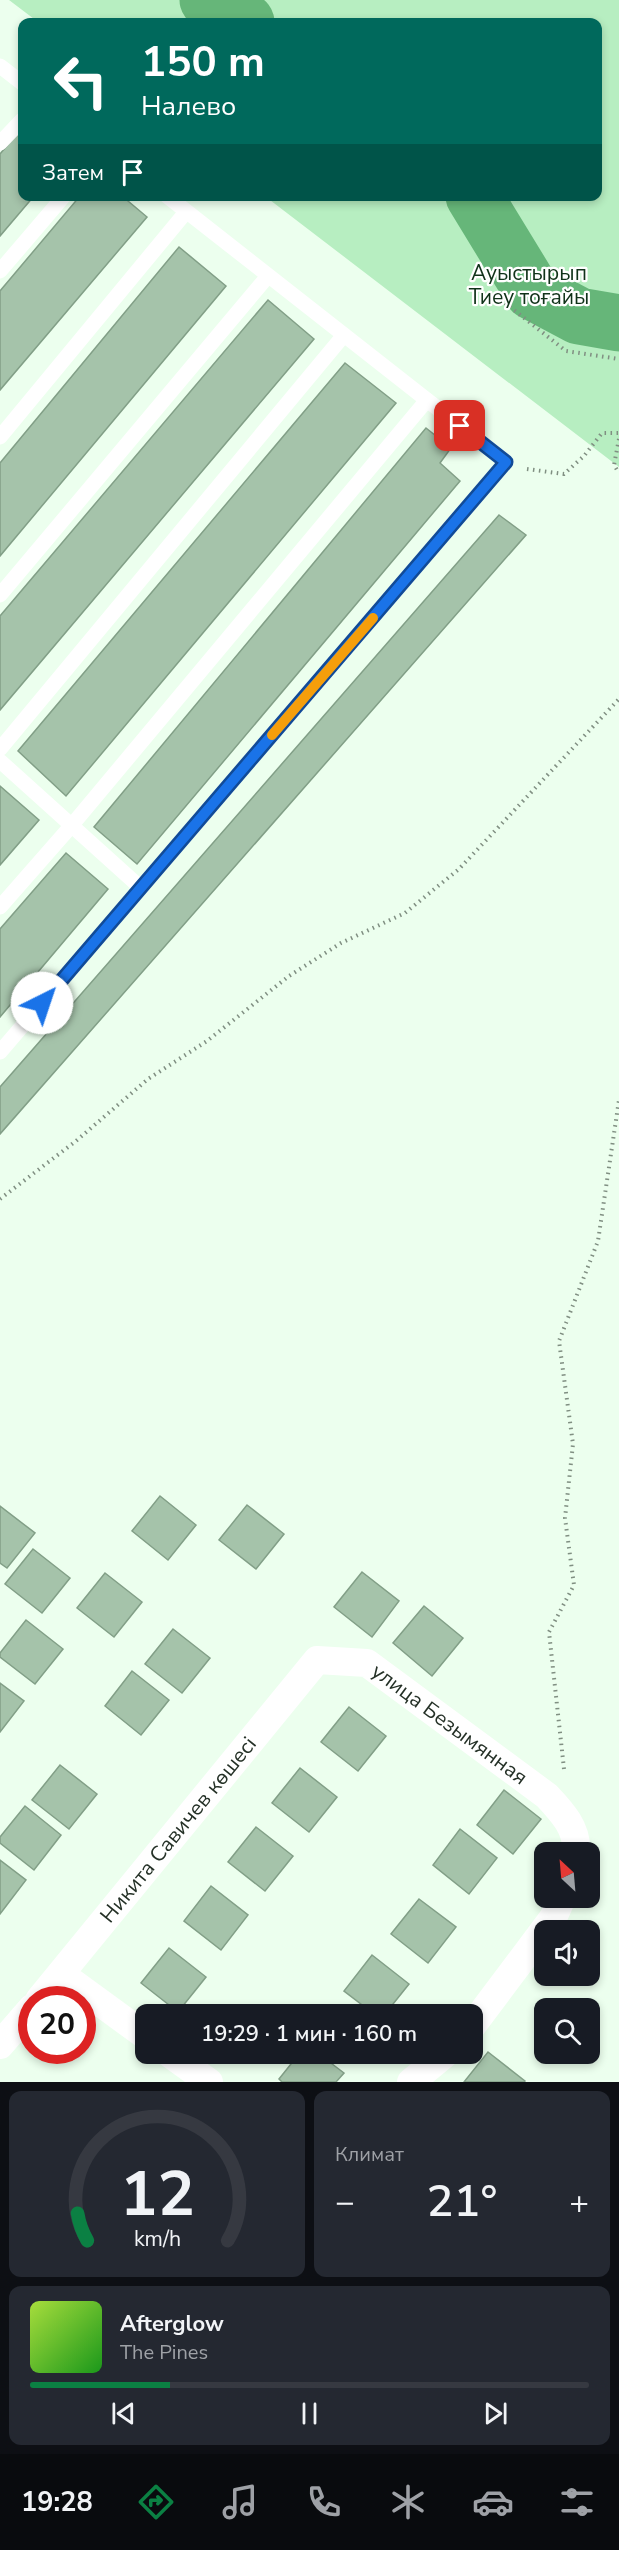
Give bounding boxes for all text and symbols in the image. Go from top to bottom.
text: 150 m [141,34,265,91]
icon: left [42,42,120,120]
text: Налево [141,88,236,125]
icon: arrive [116,156,149,189]
text: Затем [42,158,104,188]
park label: Ауыстырып Тиеу тоғайы [469,259,589,311]
pin [434,400,485,451]
icon: arrive [443,409,476,442]
position arrow [10,971,74,1035]
street label: улица Безымянная [366,1657,533,1791]
street label: Никита Савичев көшесі [94,1731,263,1929]
north arrow [534,1842,600,1908]
map controls [534,1842,600,2064]
button: sound [534,1920,600,1986]
speed limit sign: 20 [18,1986,96,2064]
button: search [534,1998,600,2064]
text: 19:29 · 1 мин · 160 m [201,2019,417,2049]
text: Климат [335,2141,404,2168]
text: 12 [120,2152,194,2237]
text: 21° [427,2171,497,2232]
text: − [335,2180,355,2225]
text: + [569,2180,589,2225]
text: km/h [133,2224,181,2254]
text: Afterglow [120,2309,224,2339]
text: The Pines [120,2339,208,2366]
icon: previous [107,2397,140,2430]
icon: pause [293,2397,326,2430]
icon: next [479,2397,512,2430]
icon: directions [135,2481,177,2523]
icon: music [219,2481,261,2523]
icon: phone [303,2481,345,2523]
icon: climate [387,2481,429,2523]
icon: car [472,2481,514,2523]
icon: filters [556,2481,598,2523]
text: 19:28 [21,2484,93,2521]

